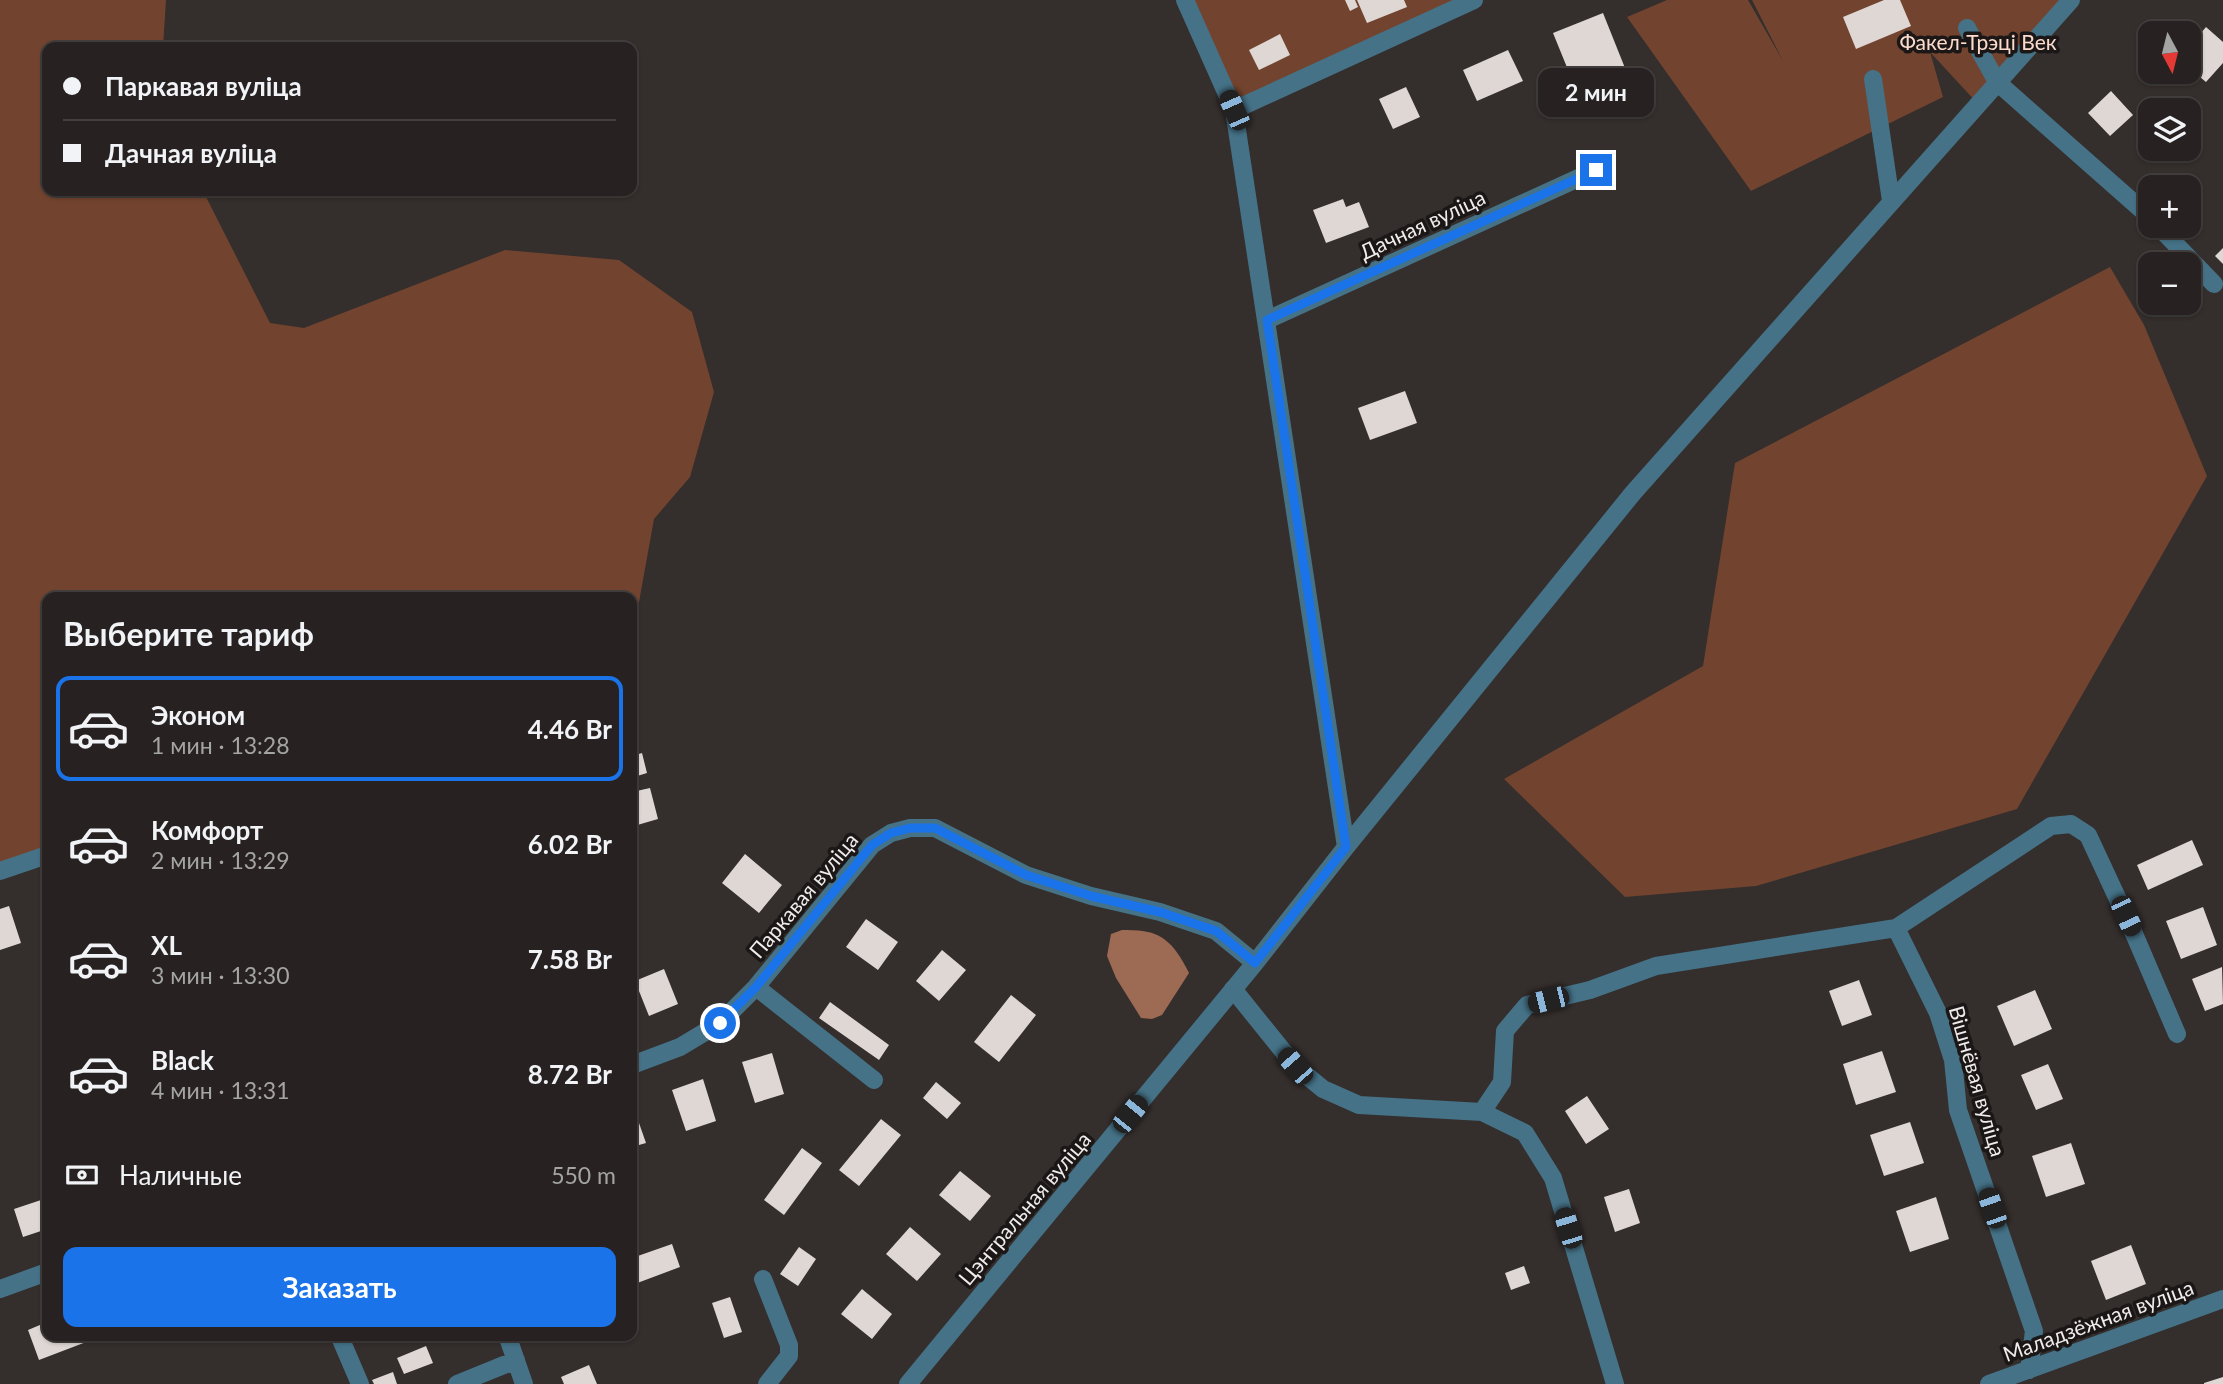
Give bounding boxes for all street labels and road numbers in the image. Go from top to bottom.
street label: Дачная вуліца [1355,184,1489,264]
street label: Паркавая вуліца [743,827,863,963]
street label: Вішнёвая вуліца [1945,1003,2011,1159]
street label: Цэнтральная вуліца [953,1126,1095,1290]
street label: Маладзёжная вуліца [1999,1274,2197,1366]

